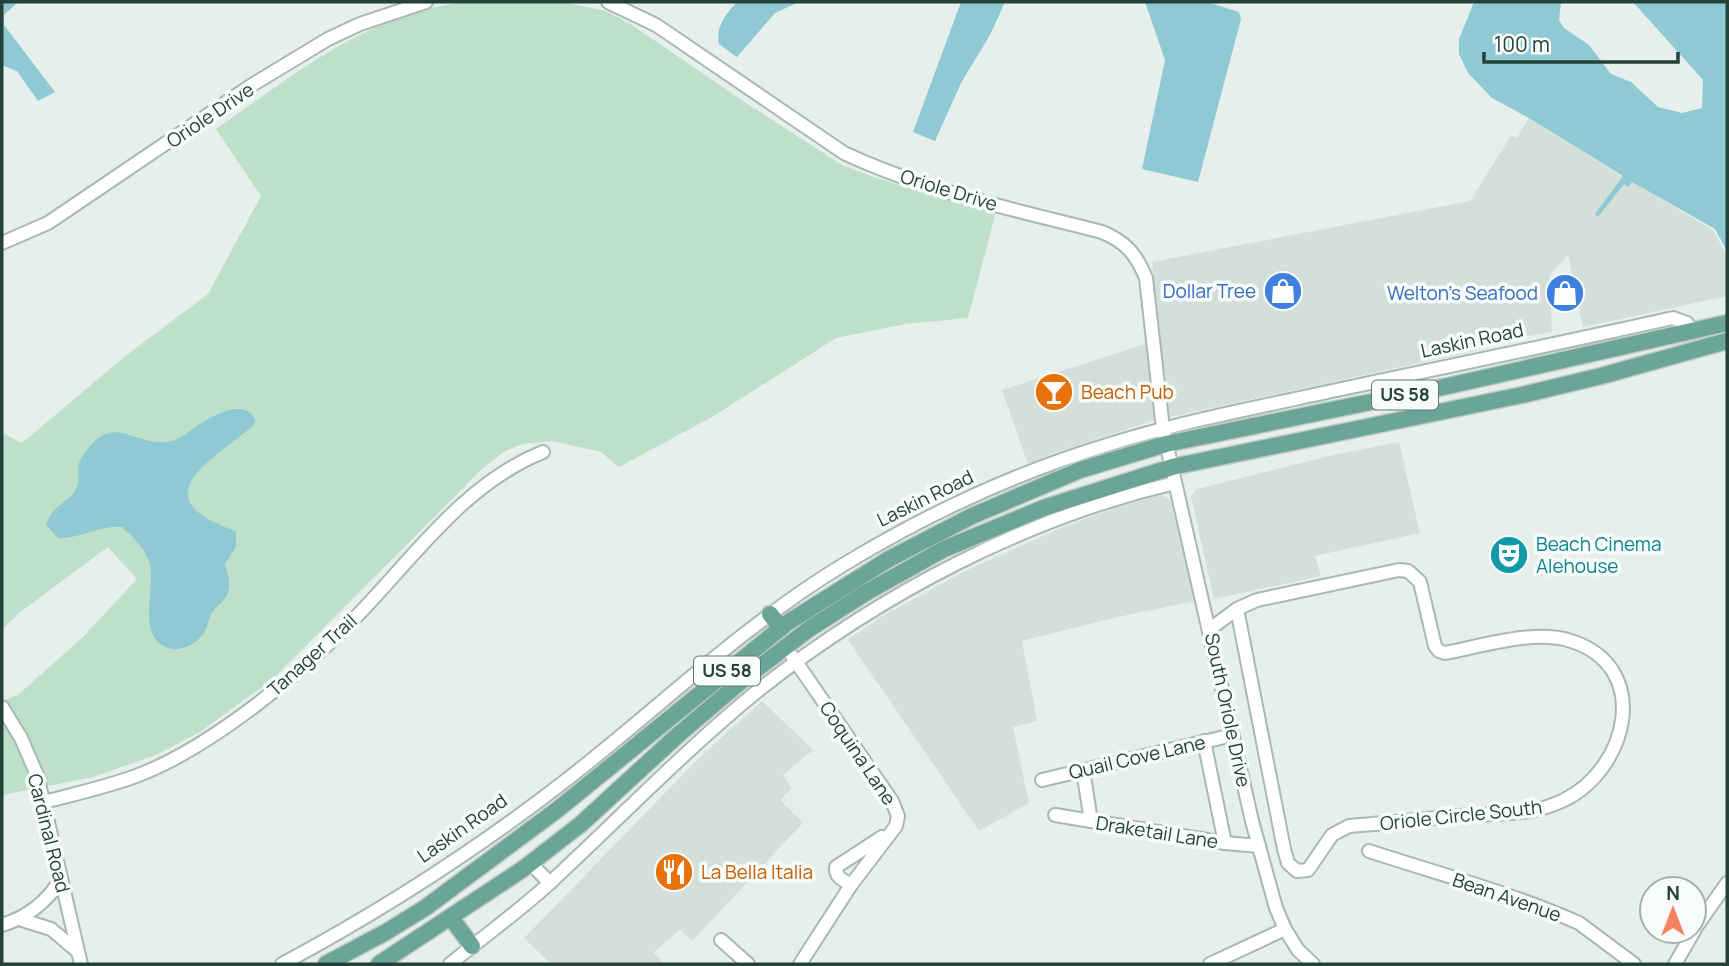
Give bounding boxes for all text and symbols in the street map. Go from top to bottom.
scale bar [1484,21,1678,65]
text: 100 m [1494,30,1550,58]
street label: Oriole Drive [161,76,259,154]
street label: Oriole Drive [897,163,1001,217]
shop icon: Dollar Tree [1262,270,1304,312]
shop icon: Welton’s Seafood [1544,272,1586,314]
place label: Dollar Tree [1163,278,1256,304]
place label: Welton’s Seafood [1387,280,1538,306]
street label: Laskin Road [1418,316,1526,364]
bar icon: Beach Pub [1033,371,1075,413]
place label: Beach Pub [1081,379,1174,405]
road number: US 58 [1372,380,1438,410]
street label: Laskin Road [872,463,978,533]
place label: Beach Cinema Alehouse [1536,531,1661,579]
theatre icon: Beach Cinema Alehouse [1488,534,1530,576]
street label: Tanager Trail [262,608,362,702]
street label: South Oriole Drive [1199,631,1257,789]
road number: US 58 [694,656,760,686]
street label: Coquina Lane [814,696,902,810]
street label: Quail Cove Lane [1066,729,1208,785]
street label: Cardinal Road [22,771,76,895]
street label: Laskin Road [412,787,512,869]
street label: Oriole Circle South [1379,794,1543,836]
street label: Draketail Lane [1094,809,1220,855]
restaurant icon: La Bella Italia [653,851,695,893]
place label: La Bella Italia [701,859,813,885]
street label: Bean Avenue [1449,866,1565,928]
north arrow [1638,875,1708,945]
text: N [1666,880,1680,906]

